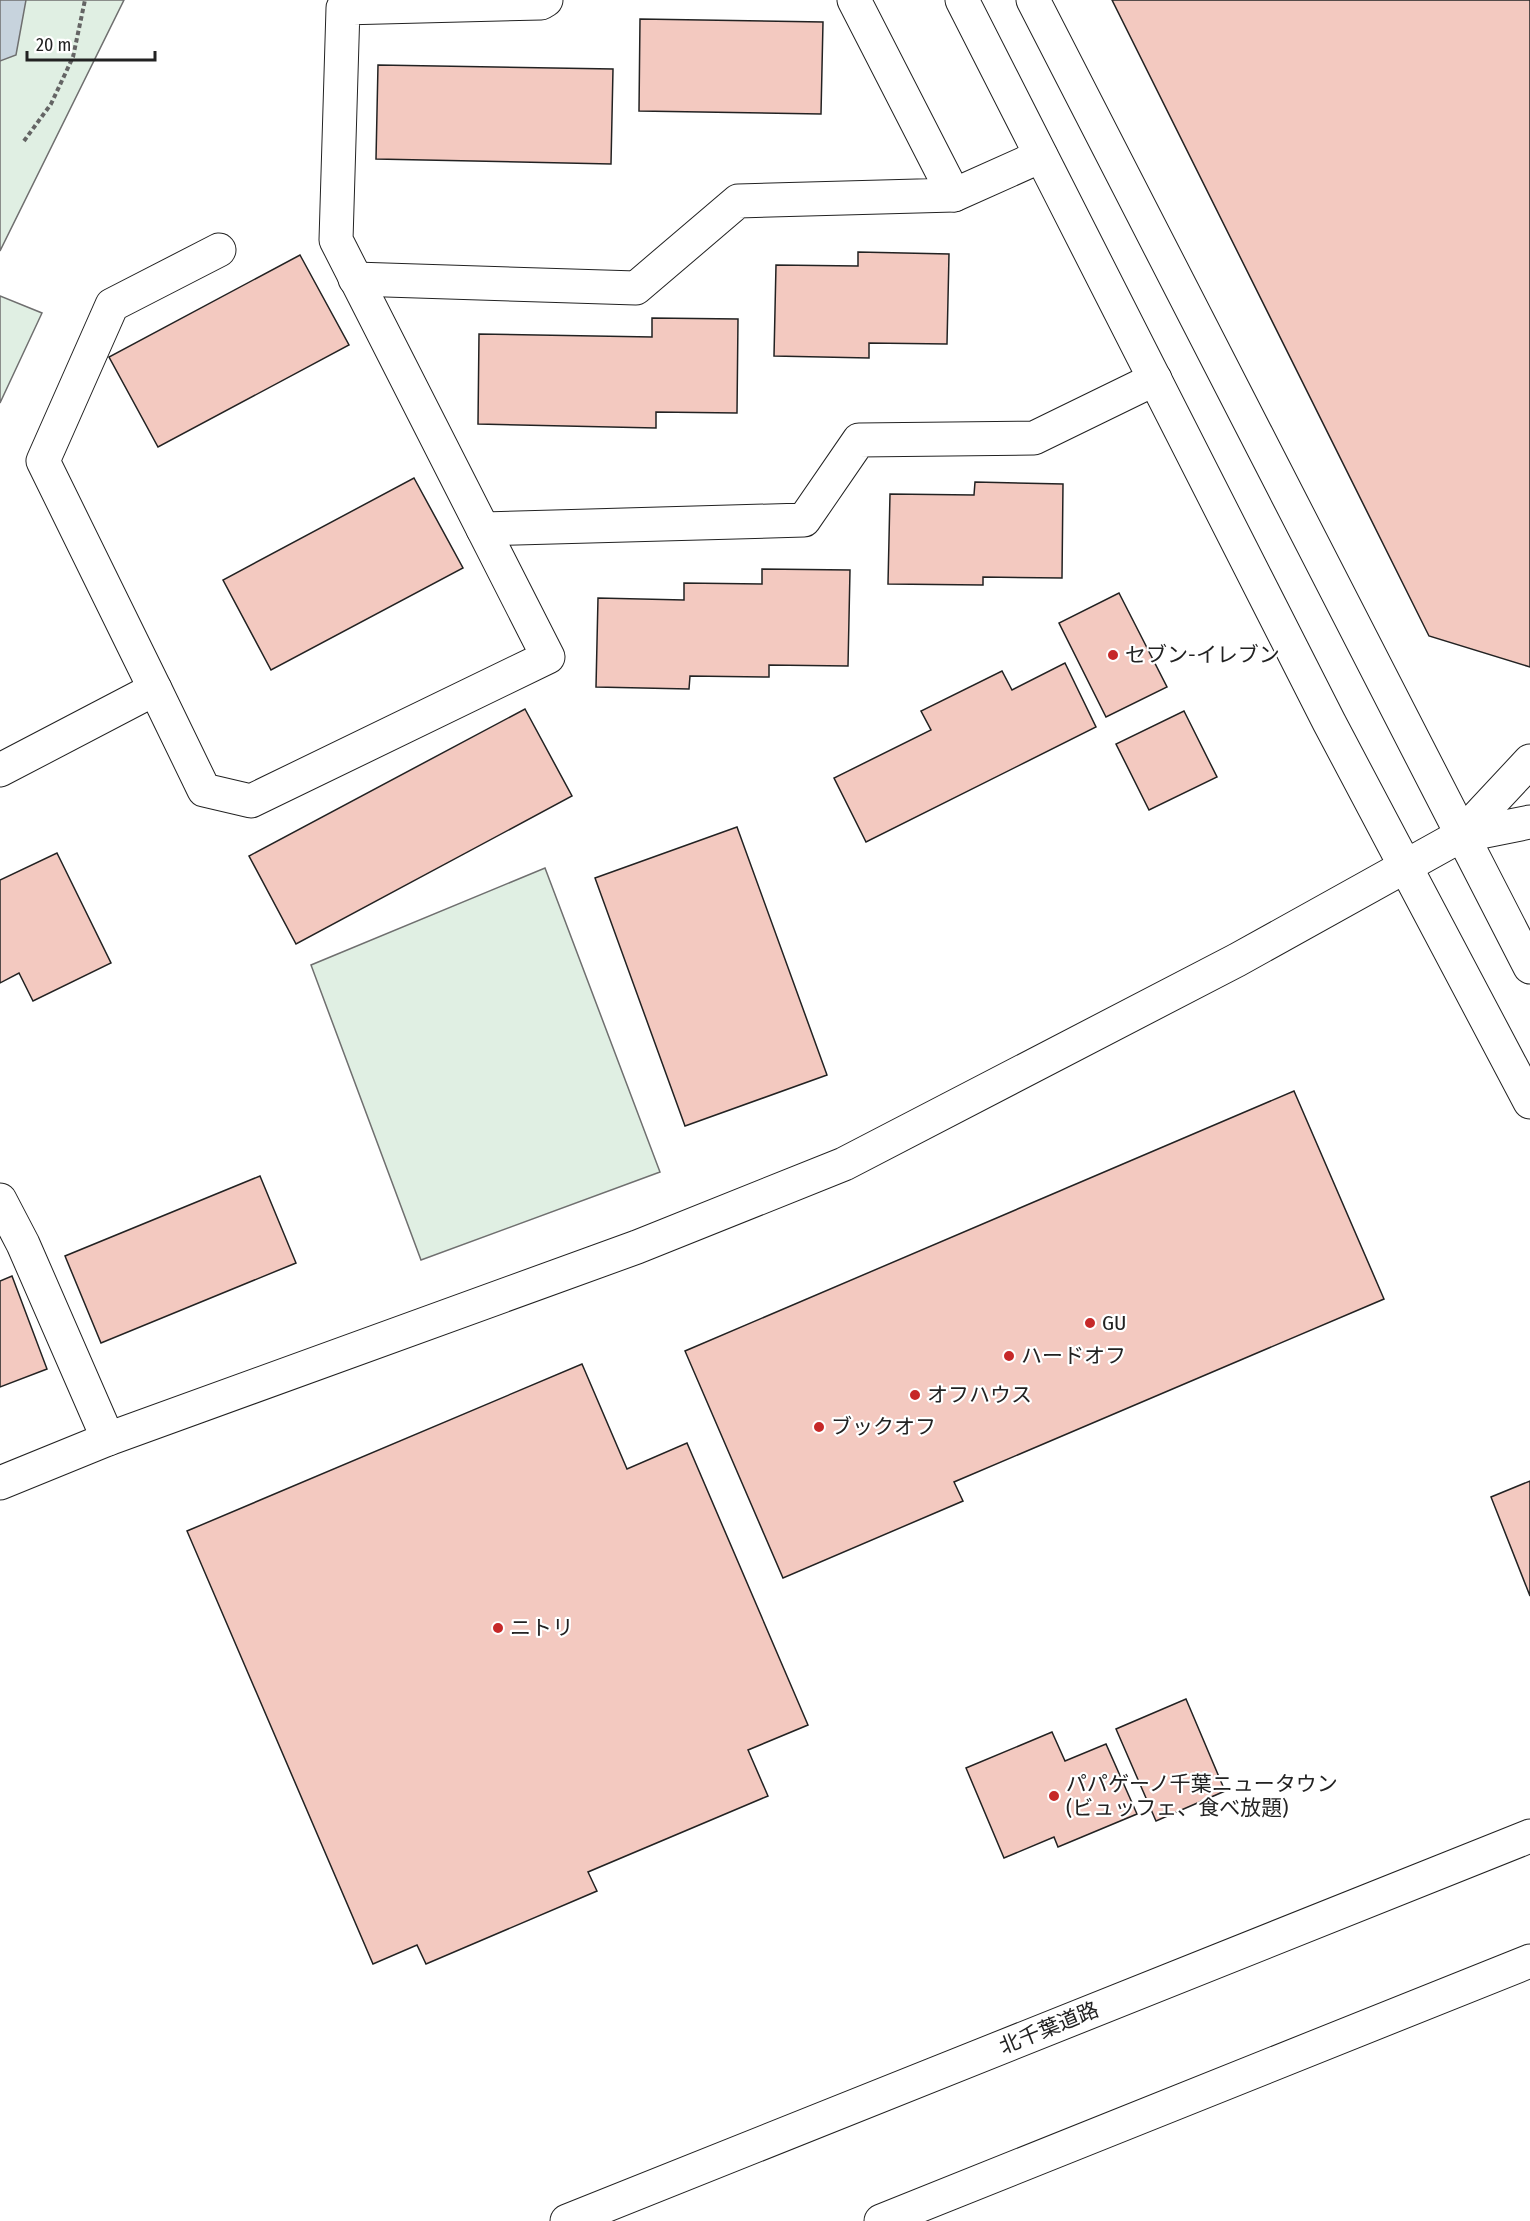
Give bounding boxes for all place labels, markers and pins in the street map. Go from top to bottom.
place label: セブン-イレブン [1125,642,1280,668]
marker: セブン-イレブン [1106,648,1120,662]
place label: GU [1102,1310,1126,1336]
marker: GU [1083,1316,1097,1330]
place label: ハードオフ [1021,1343,1126,1369]
marker: ハードオフ [1002,1349,1016,1363]
place label: オフハウス [927,1382,1032,1408]
marker: オフハウス [908,1388,922,1402]
place label: ブックオフ [831,1414,936,1440]
marker: ブックオフ [812,1420,826,1434]
place label: ニトリ [510,1615,573,1641]
marker: ニトリ [491,1621,505,1635]
place label: パパゲーノ千葉ニュータウン (ビュッフェ、食べ放題) [1066,1771,1338,1821]
marker: パパゲーノ千葉ニュータウン (ビュッフェ、食べ放題) [1047,1789,1061,1803]

